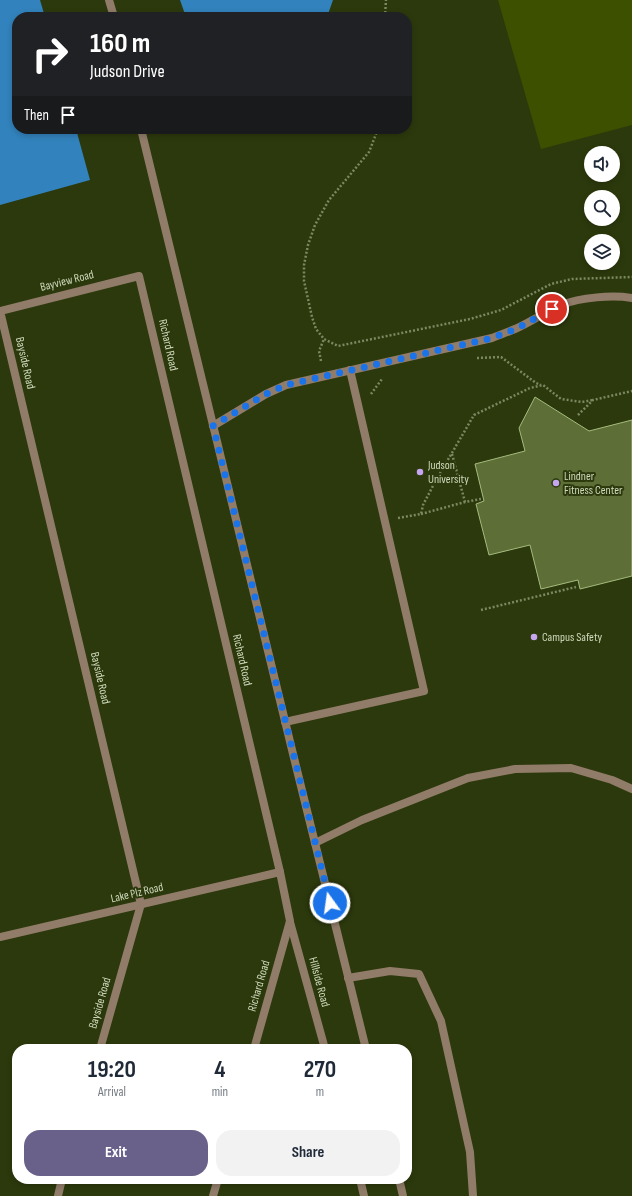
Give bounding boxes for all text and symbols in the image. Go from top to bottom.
text: 160 m [90,27,150,60]
icon: right [24,28,76,80]
text: Judson Drive [90,61,165,82]
icon: arrive [57,104,79,126]
text: Then [24,106,49,125]
map controls [584,146,620,270]
button: sound [584,146,620,182]
button: search [584,190,620,226]
button: layers [584,234,620,270]
street label: Bayview Road [39,267,95,295]
pin [535,292,569,326]
icon: arrive [541,298,563,320]
street label: Richard Road [155,318,181,372]
street label: Bayside Road [12,336,38,390]
place label: Judson University [427,458,469,487]
marker: Judson University [415,467,425,477]
place label: Lindner Fitness Center [564,469,623,498]
marker: Lindner Fitness Center [551,478,561,488]
place label: Campus Safety [542,630,603,645]
marker: Campus Safety [529,632,539,642]
street label: Richard Road [229,633,255,687]
street label: Bayside Road [87,651,113,705]
street label: Lake Plz Road [109,880,165,906]
position arrow [309,882,351,924]
street label: Hillside Road [305,955,333,1009]
street label: Richard Road [245,959,273,1013]
street label: Bayside Road [86,976,114,1030]
text: 19:20 [88,1055,136,1084]
text: 4 [214,1055,225,1084]
text: 270 [304,1055,336,1084]
text: Arrival [98,1084,126,1100]
text: min [212,1084,228,1100]
text: m [316,1084,324,1100]
button: Exit [24,1130,208,1176]
button: Share [216,1130,400,1176]

